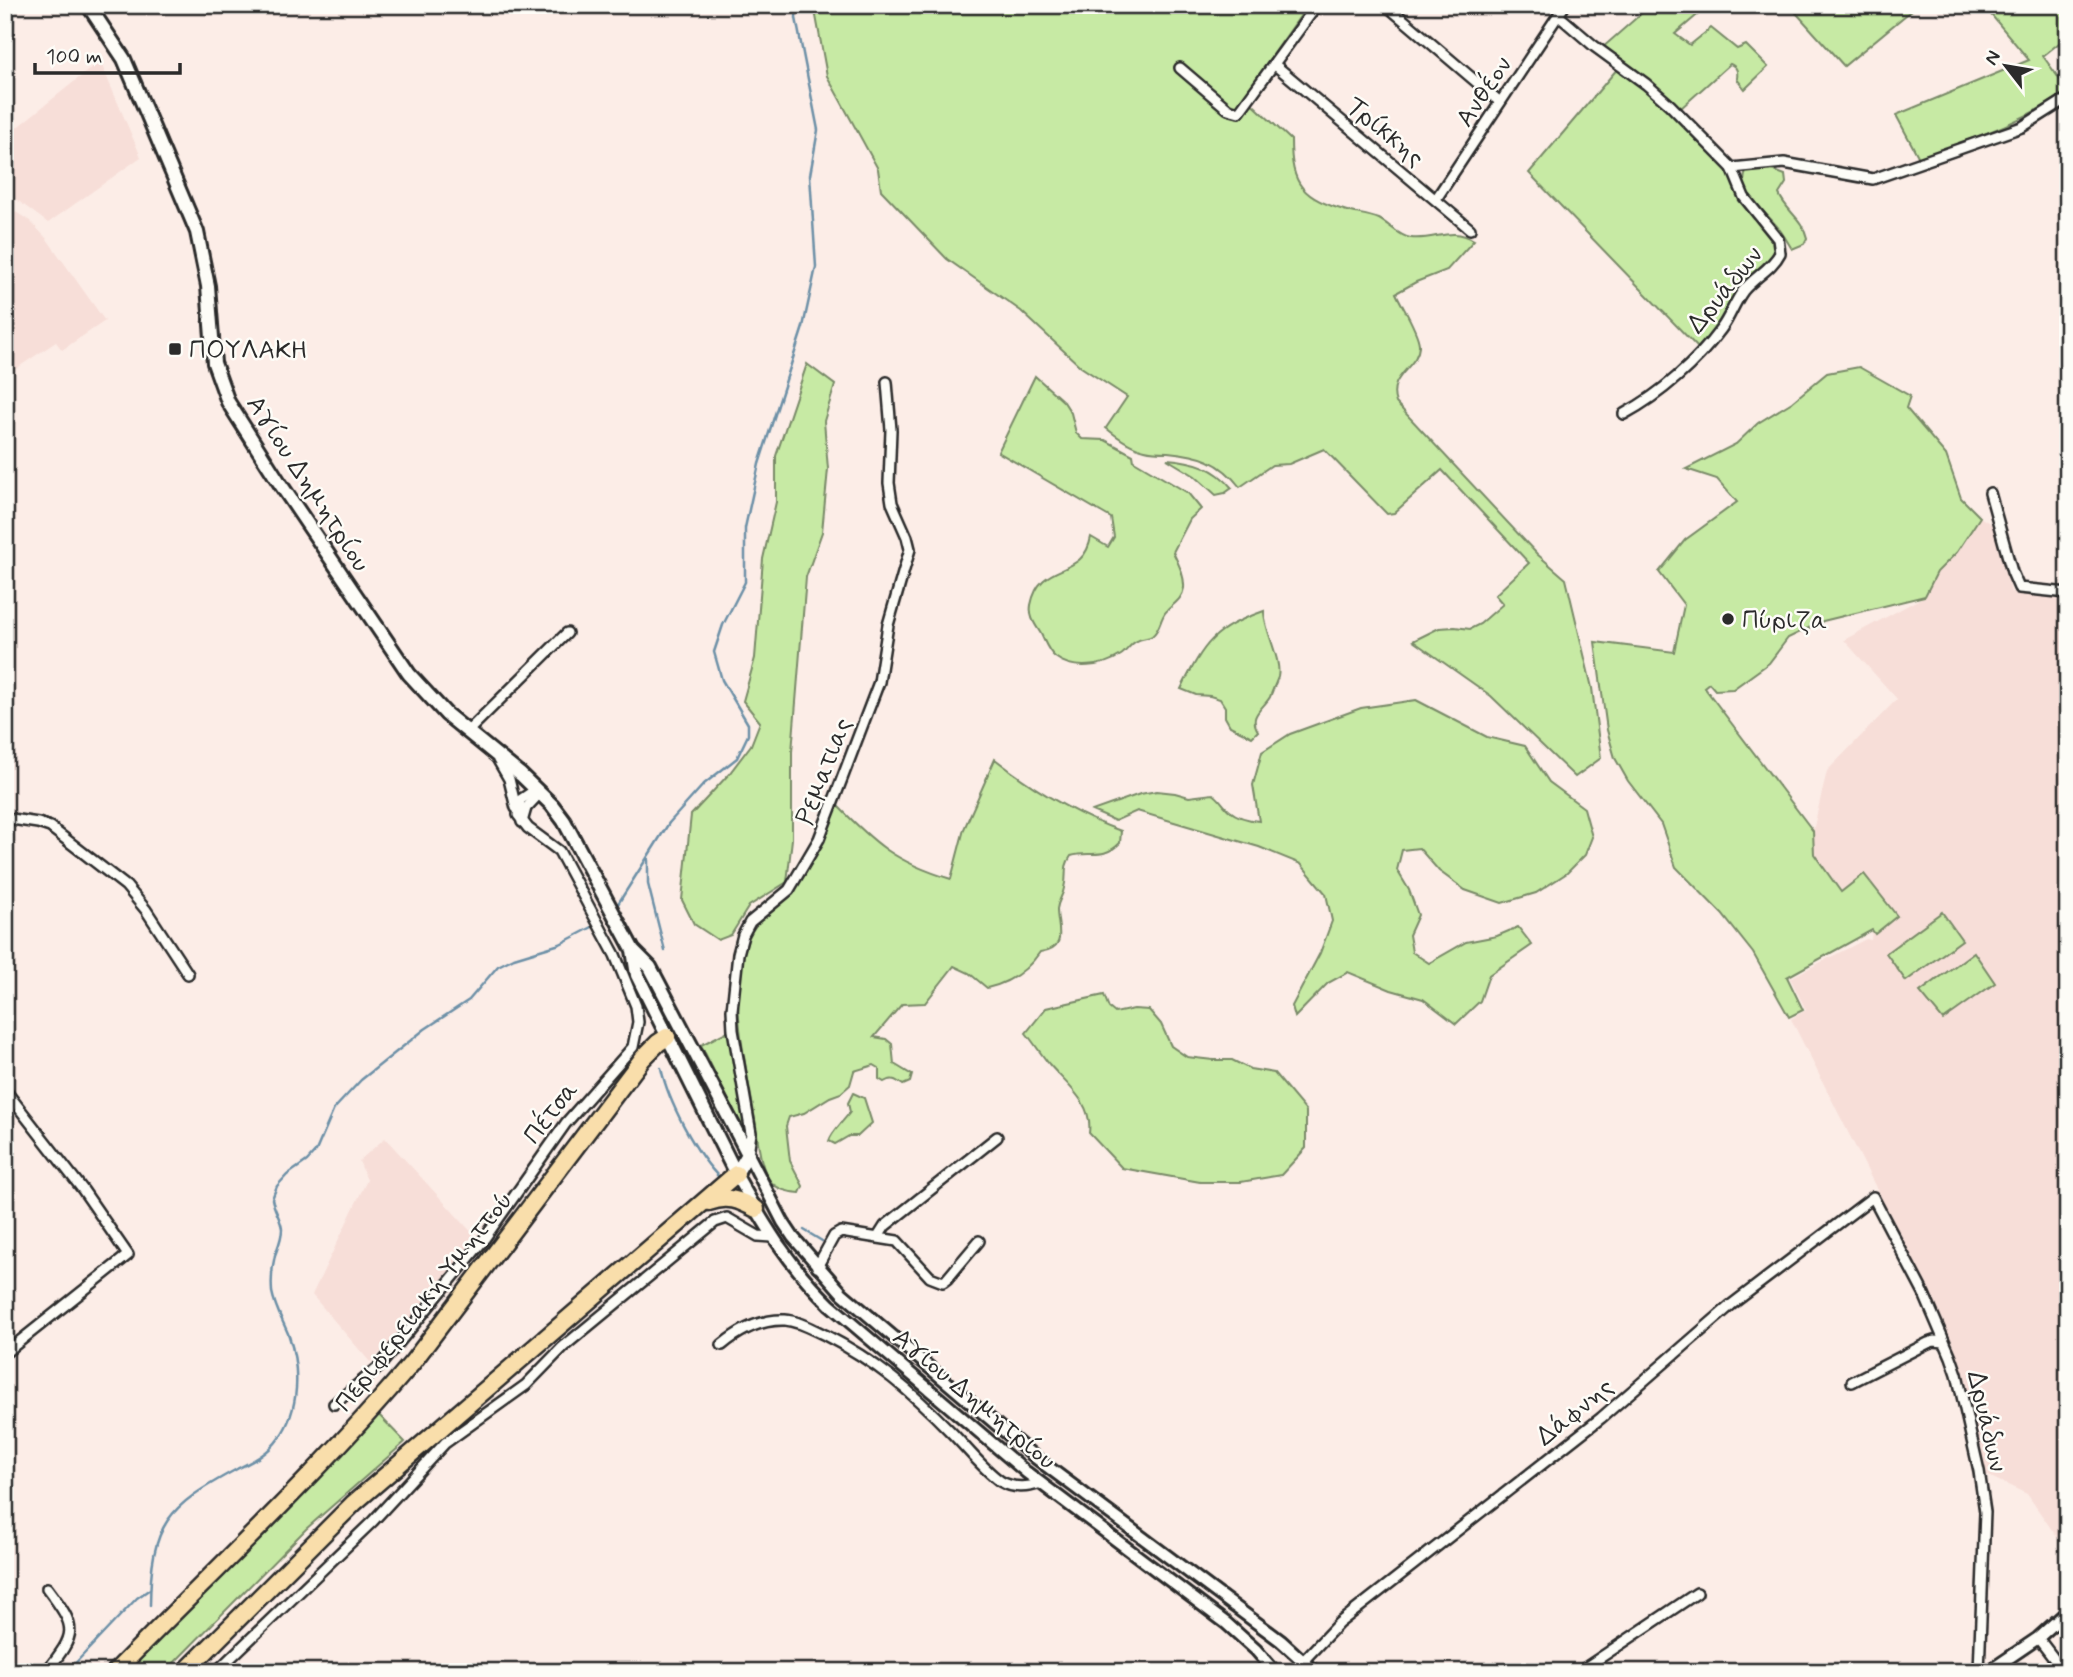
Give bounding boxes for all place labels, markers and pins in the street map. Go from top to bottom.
place label: ΠΟΥΛΑΚΗ [189,334,308,368]
marker: ΠΟΥΛΑΚΗ [167,341,183,357]
place label: Πύριζα [1742,604,1827,638]
marker: Πύριζα [1720,611,1736,627]

